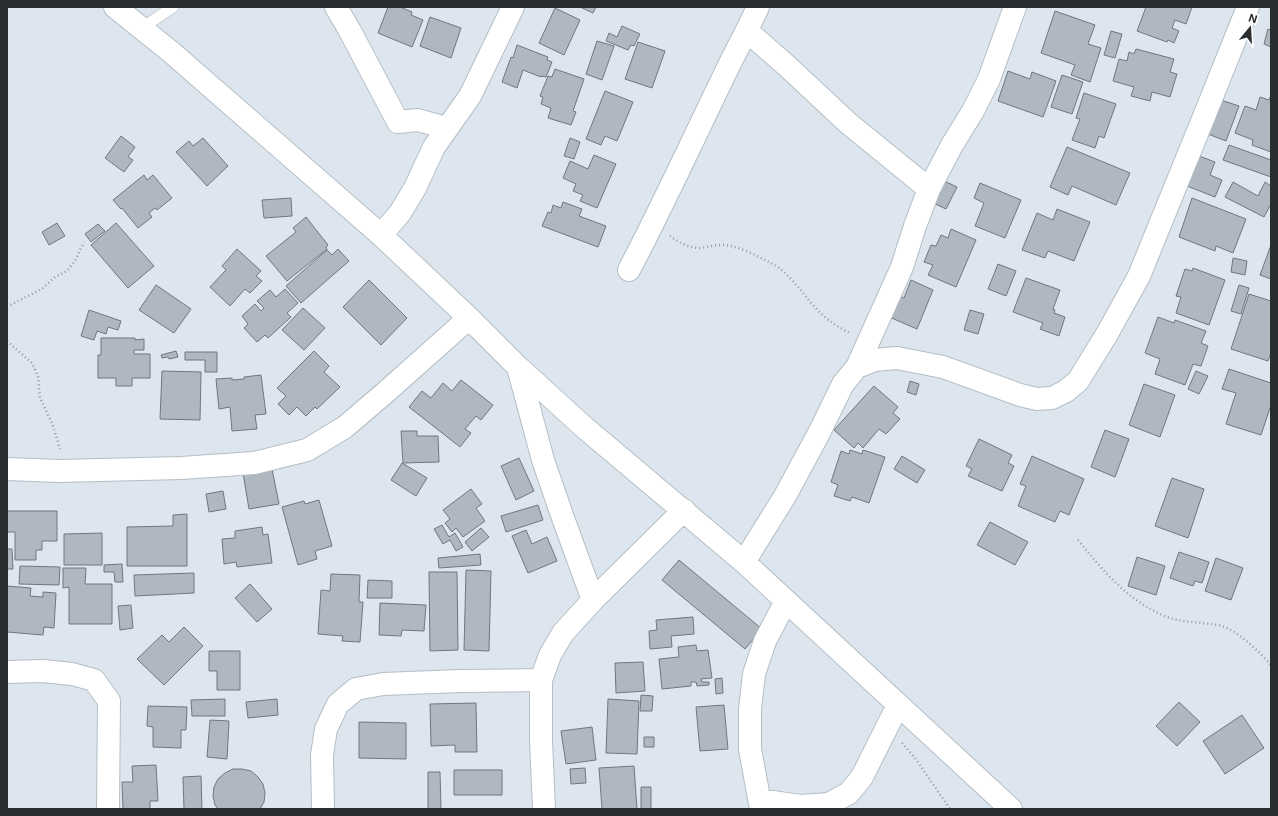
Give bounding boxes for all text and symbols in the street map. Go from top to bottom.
north arrow [1230,8,1270,48]
text: N [1247,11,1259,26]

